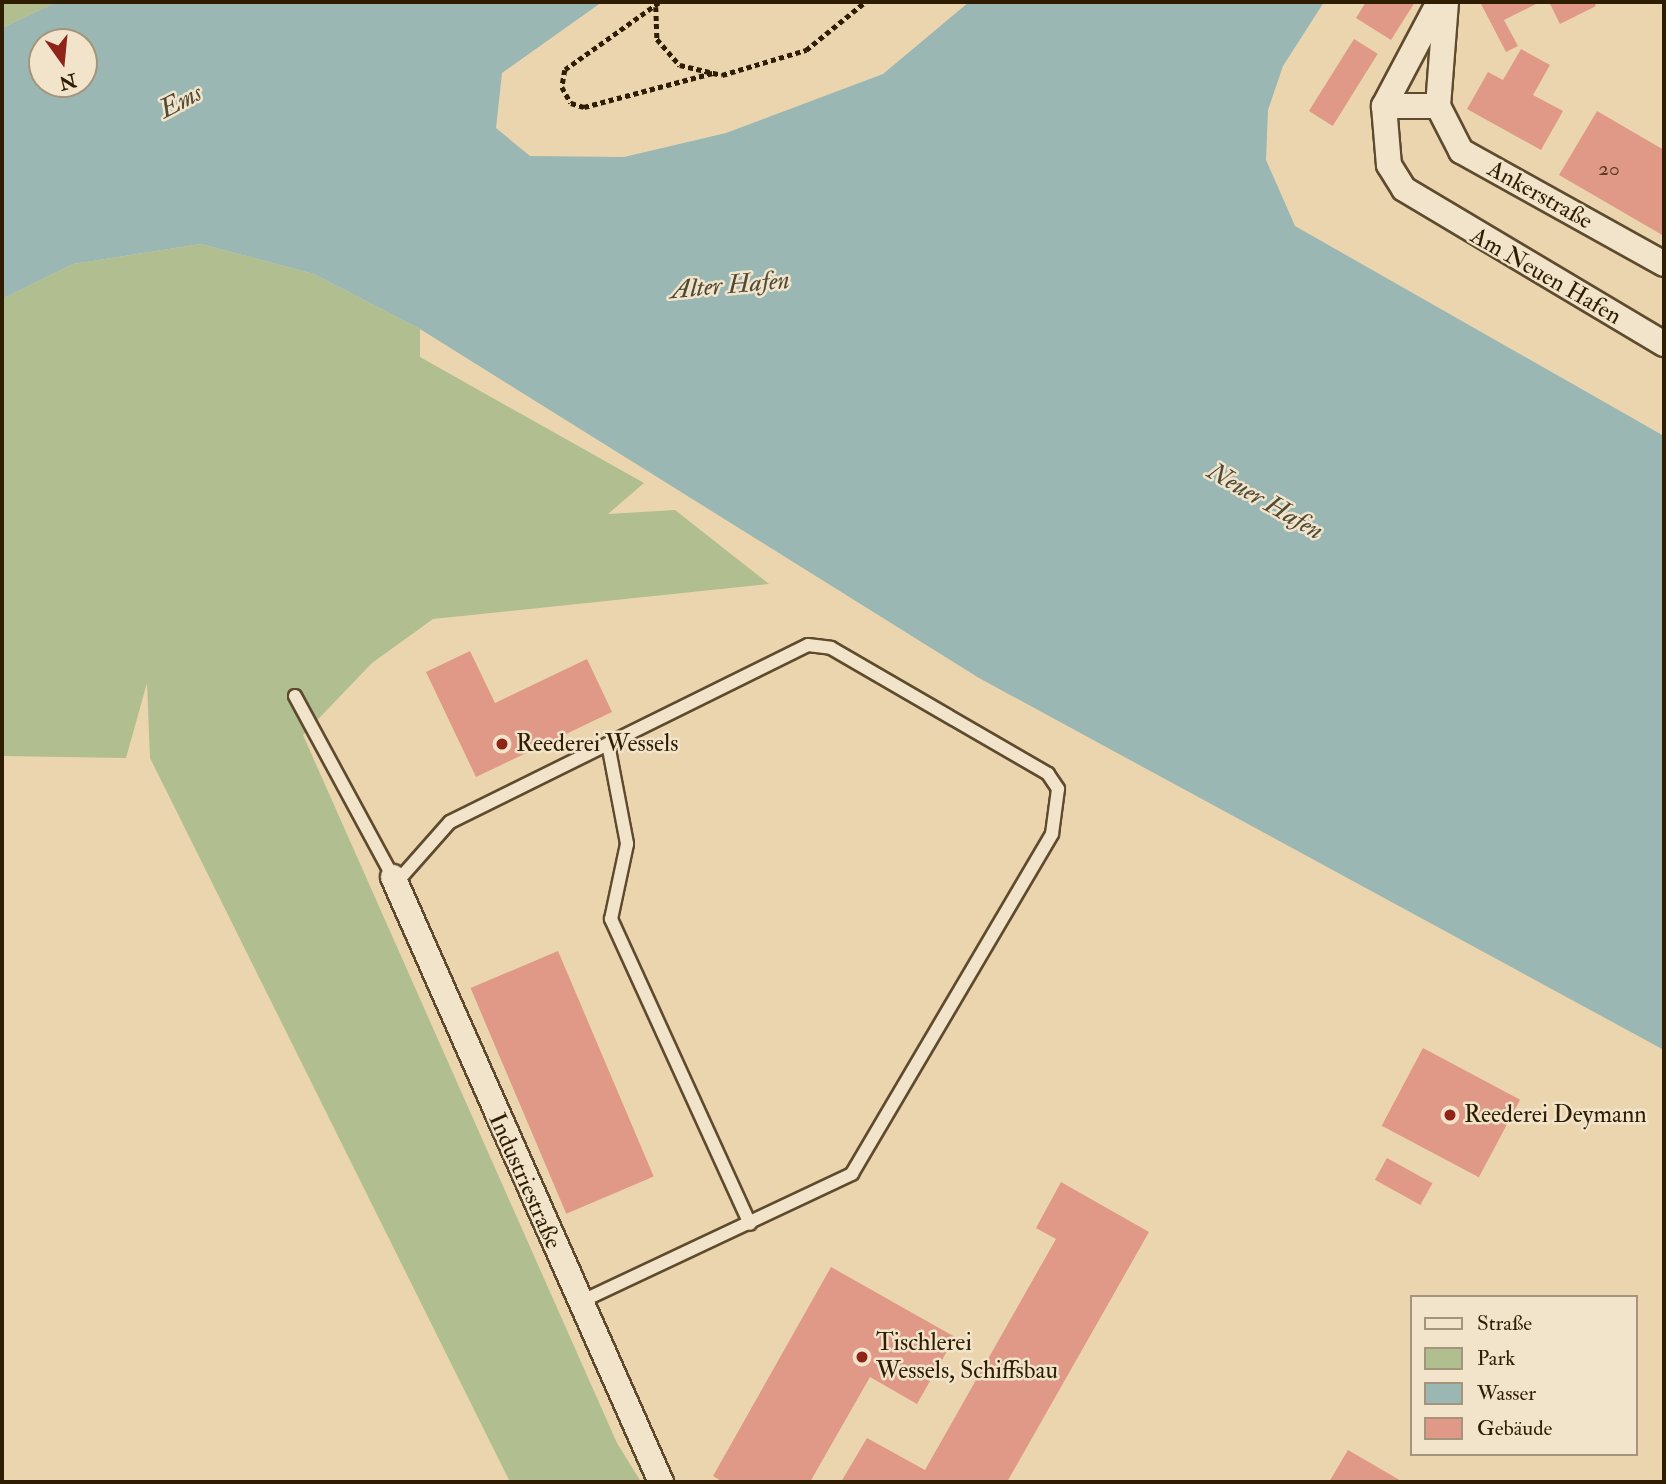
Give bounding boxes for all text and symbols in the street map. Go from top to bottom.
north arrow [28,28,98,98]
text: N [57,68,79,95]
water label: Ems [154,78,208,126]
street label: Ankerstraße [1483,154,1597,236]
house number: 20 [1598,156,1620,182]
street label: Am Neuen Hafen [1465,221,1627,331]
water label: Alter Hafen [669,265,791,307]
water label: Neuer Hafen [1202,456,1328,548]
place label: Reederei Wessels [516,730,678,758]
marker: Reederei Wessels [494,736,510,752]
place label: Reederei Deymann [1464,1101,1647,1129]
marker: Reederei Deymann [1442,1107,1458,1123]
street label: Industriestraße [482,1109,568,1253]
legend [1410,1295,1638,1456]
text: Straße [1477,1310,1532,1337]
place label: Tischlerei Wessels, Schiffsbau [876,1329,1058,1385]
text: Park [1477,1345,1515,1372]
marker: Tischlerei Wessels, Schiffsbau [854,1349,870,1365]
text: Wasser [1477,1380,1536,1407]
text: Gebäude [1477,1415,1552,1442]

